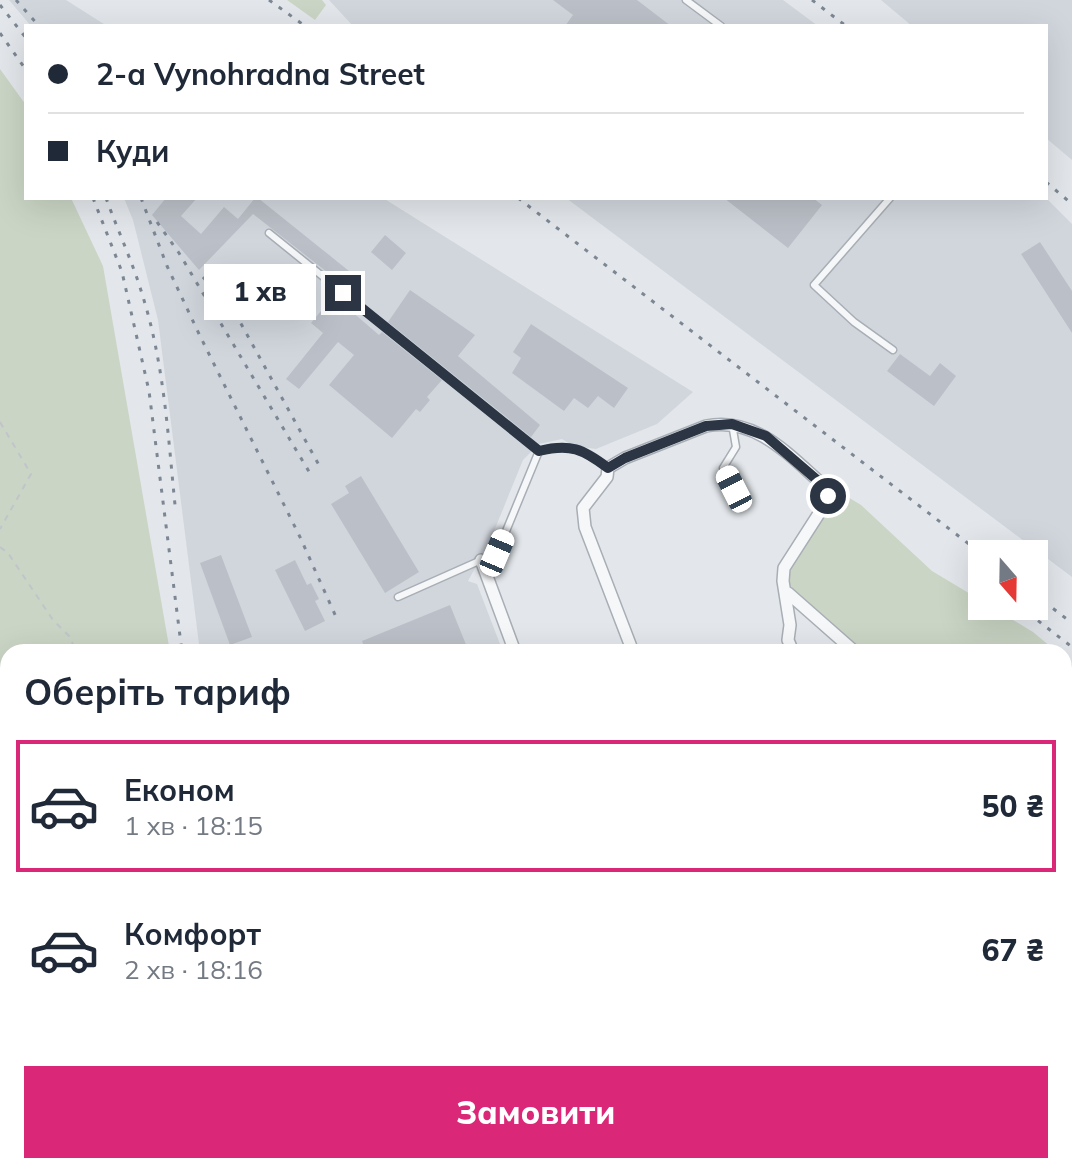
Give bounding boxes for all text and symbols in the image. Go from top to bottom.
text: 2-a Vynohradna Street [96,55,425,93]
text: Куди [96,132,170,170]
callout: 1 хв [203,265,315,321]
text: 1 хв [233,275,287,308]
route end [325,275,361,311]
car [712,462,756,516]
route start [810,478,846,514]
car [477,526,517,580]
north arrow [968,540,1048,620]
map controls [968,540,1048,620]
text: Оберіть тариф [24,669,291,714]
icon: car [28,770,100,842]
text: Економ [124,771,235,809]
text: 50 ₴ [982,787,1044,825]
text: 1 хв · 18:15 [124,809,263,842]
icon: car [28,914,100,986]
text: Комфорт [124,915,261,953]
text: 67 ₴ [982,931,1044,969]
text: 2 хв · 18:16 [124,953,263,986]
button: Замовити [24,1066,1048,1158]

